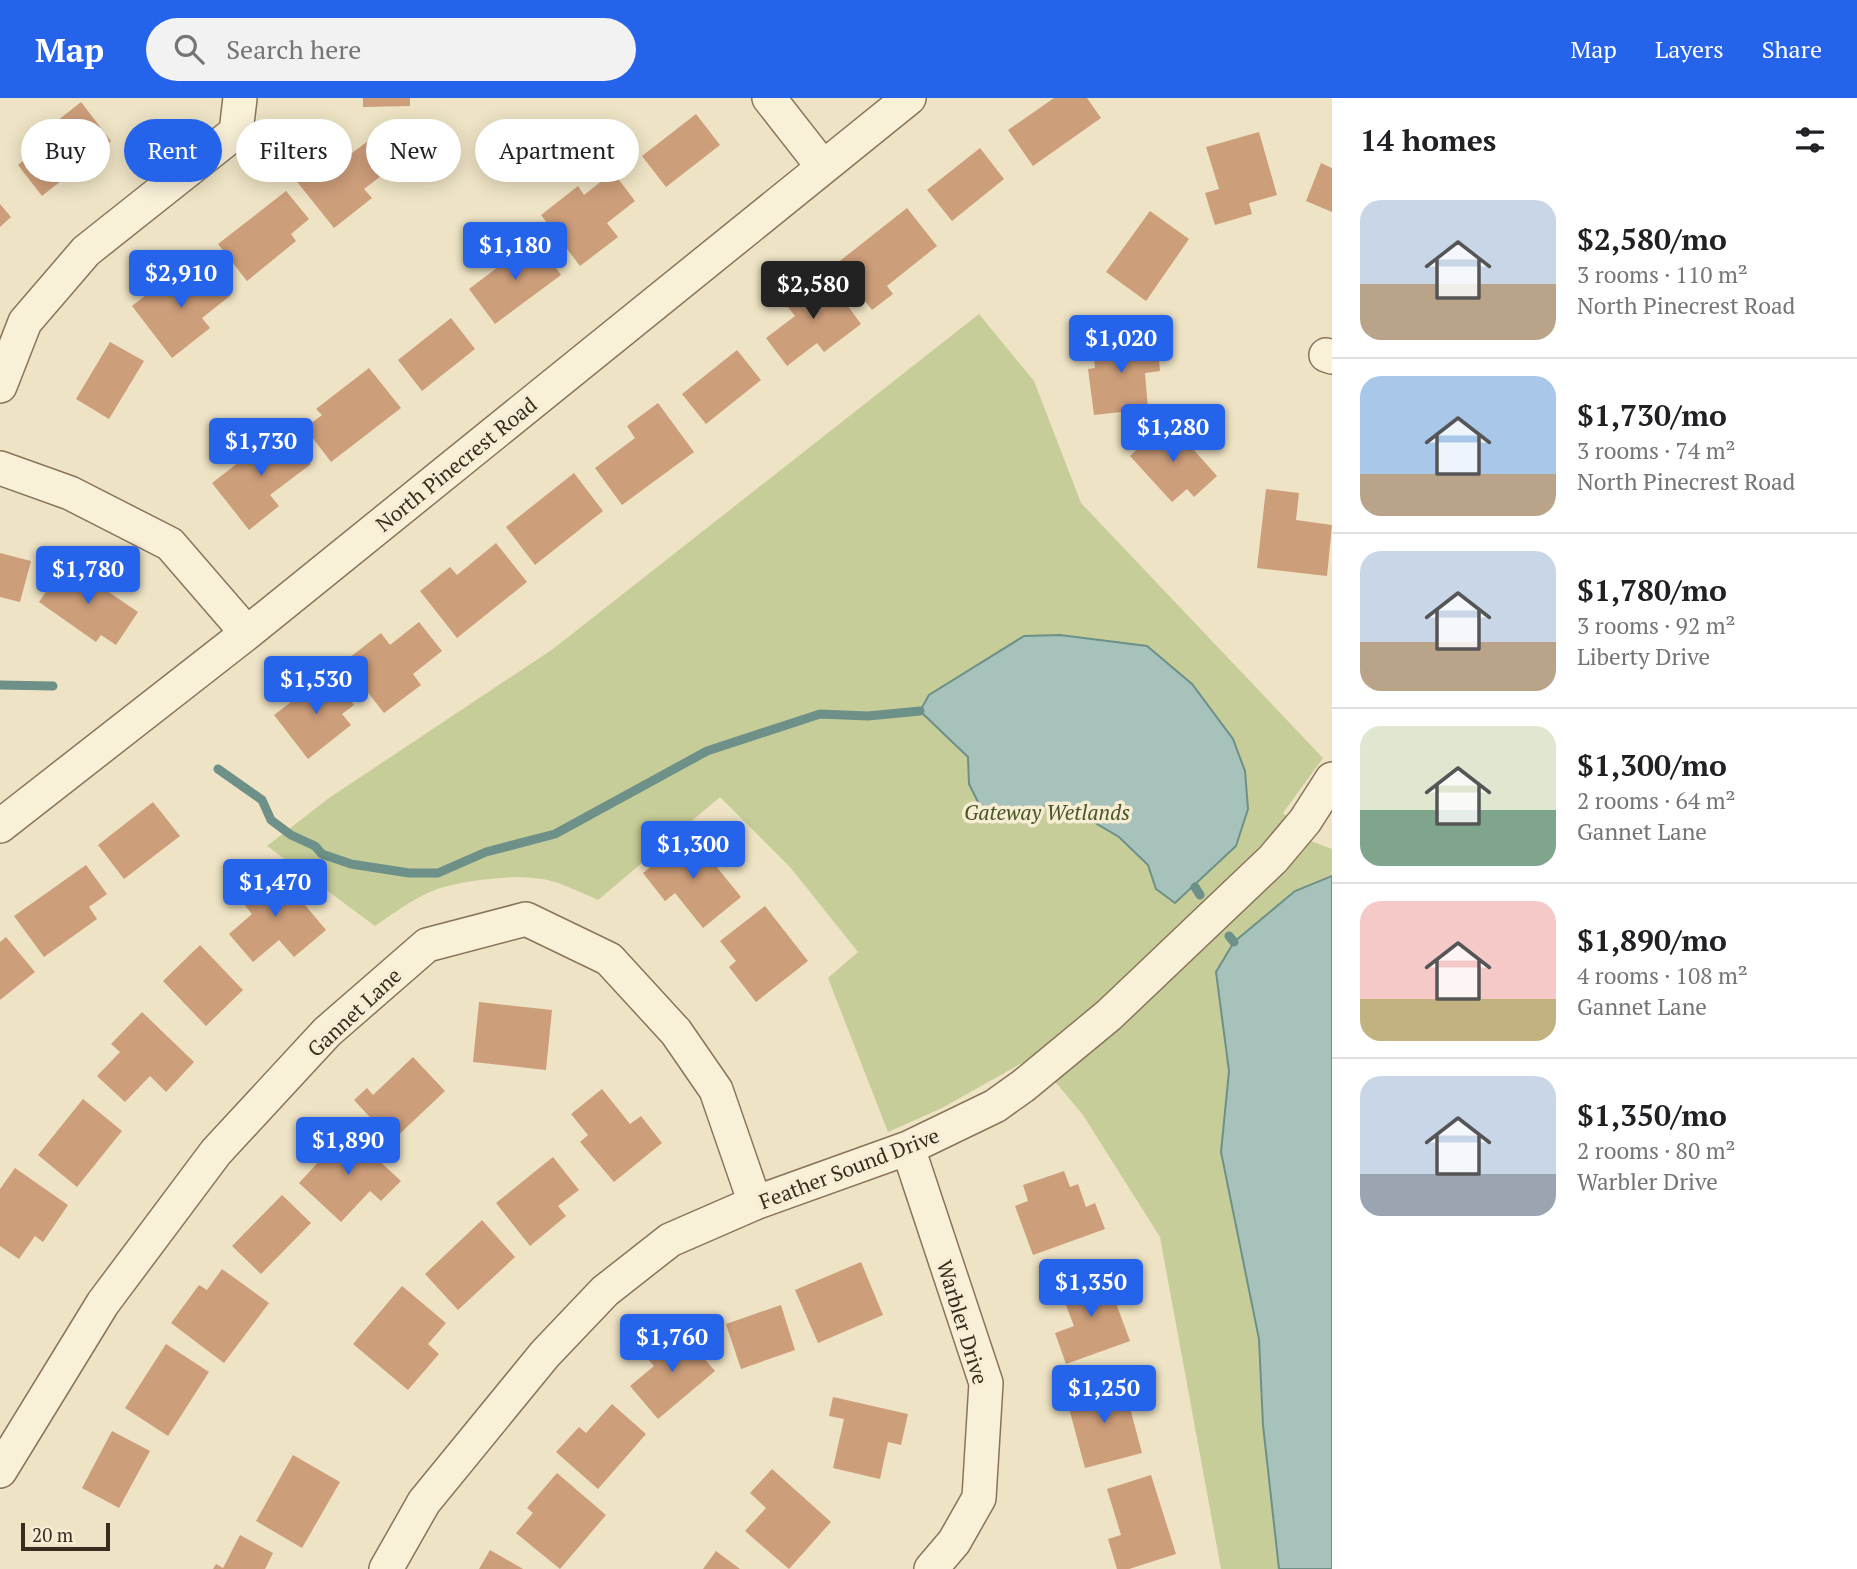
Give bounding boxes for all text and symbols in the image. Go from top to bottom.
search box [146,18,636,81]
text: Map [35,28,104,71]
icon: search [170,30,208,68]
text: Search here [226,32,361,66]
text: Map [1570,33,1617,65]
text: Layers [1655,33,1724,65]
text: Share [1762,33,1822,65]
chip: Buy [21,119,110,182]
chip: Rent [124,119,222,182]
chip: Filters [236,119,352,182]
chip: New [366,119,461,182]
chip: Apartment [475,119,639,182]
text: 14 homes [1360,120,1496,160]
icon: filters [1791,121,1829,159]
text: $2,580/mo [1577,219,1727,259]
pin: $1,180 [458,222,572,282]
icon: home [1416,228,1500,312]
text: $1,180 [479,229,551,260]
pin: $2,910 [124,250,238,310]
text: $2,910 [145,257,217,288]
text: 3 rooms · 110 m² [1577,259,1748,290]
pin: $2,580 [756,262,870,321]
text: $2,580 [777,268,849,299]
text: North Pinecrest Road [1577,290,1795,321]
pin: $1,020 [1064,316,1178,375]
text: $1,020 [1085,322,1157,353]
street label: North Pinecrest Road [370,390,543,538]
text: $1,730/mo [1577,395,1727,435]
pin: $1,280 [1116,404,1230,464]
icon: home [1416,404,1500,488]
text: $1,280 [1137,411,1209,442]
pin: $1,730 [204,418,318,478]
text: $1,730 [225,425,297,456]
text: 3 rooms · 74 m² [1577,435,1736,466]
text: North Pinecrest Road [1577,466,1795,497]
pin: $1,780 [31,546,145,606]
text: $1,780 [52,553,124,584]
text: $1,780/mo [1577,570,1727,610]
icon: home [1416,579,1500,663]
text: 3 rooms · 92 m² [1577,610,1736,641]
text: Liberty Drive [1577,641,1710,672]
pin: $1,530 [259,656,373,716]
text: $1,530 [280,663,352,694]
text: $1,300/mo [1577,745,1727,785]
icon: home [1416,754,1500,838]
text: 2 rooms · 64 m² [1577,785,1736,816]
park label: Gateway Wetlands [964,798,1130,826]
text: Gannet Lane [1577,816,1707,847]
pin: $1,300 [636,822,750,881]
text: $1,300 [657,828,729,859]
pin: $1,470 [218,860,332,919]
text: $1,470 [239,866,311,897]
text: $1,890/mo [1577,920,1727,960]
icon: home [1416,929,1500,1013]
text: 4 rooms · 108 m² [1577,960,1748,991]
street label: Gannet Lane [301,961,407,1063]
text: Gannet Lane [1577,991,1707,1022]
text: $1,350/mo [1577,1095,1727,1135]
icon: home [1416,1104,1500,1188]
pin: $1,890 [291,1118,405,1177]
street label: Feather Sound Drive [755,1121,943,1215]
text: $1,890 [312,1124,384,1155]
text: 2 rooms · 80 m² [1577,1135,1736,1166]
text: Warbler Drive [1577,1166,1718,1197]
street label: Warbler Drive [931,1256,995,1388]
pin: $1,350 [1034,1260,1148,1319]
text: $1,350 [1055,1266,1127,1297]
pin: $1,760 [615,1314,729,1374]
text: $1,760 [636,1321,708,1352]
pin: $1,250 [1047,1366,1161,1425]
text: $1,250 [1068,1372,1140,1403]
scale bar [21,1520,110,1552]
text: 20 m [32,1522,73,1547]

